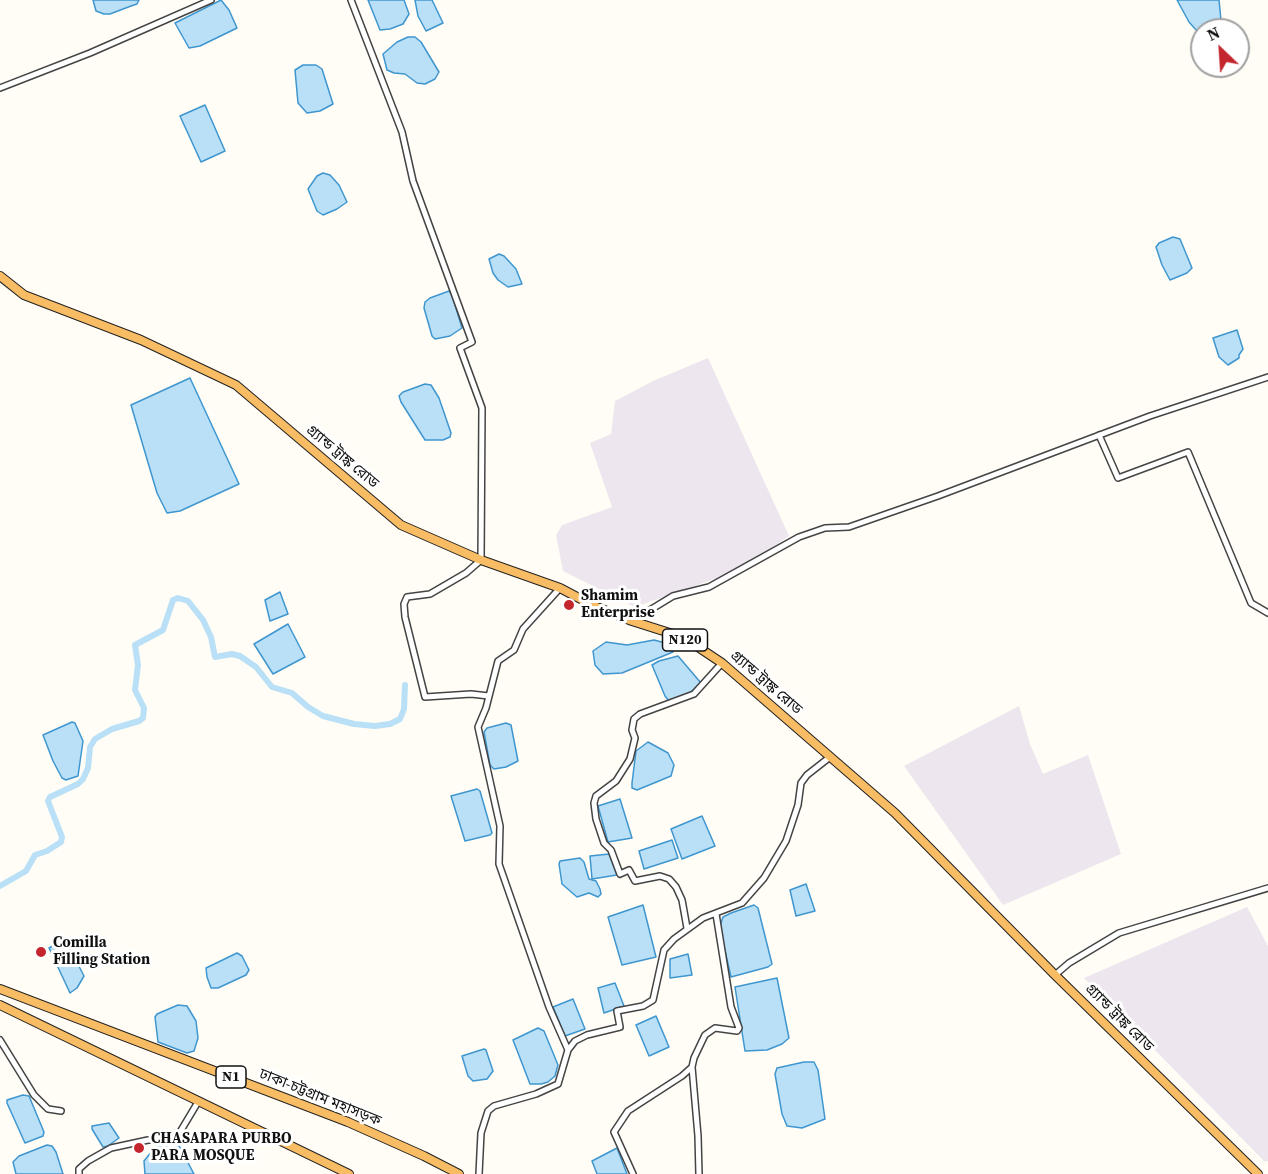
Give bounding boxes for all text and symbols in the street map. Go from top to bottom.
north arrow [1190,18,1250,78]
text: N [1203,21,1223,46]
street label: গ্র্যান্ড ট্রাঙ্ক রোড [302,421,382,493]
place label: Shamim Enterprise [581,587,655,622]
marker: Shamim Enterprise [562,598,576,612]
road number: N120 [662,629,708,651]
street label: গ্র্যান্ড ট্রাঙ্ক রোড [726,647,806,719]
place label: Comilla Filling Station [53,934,150,969]
marker: Comilla Filling Station [34,945,48,959]
street label: গ্র্যান্ড ট্রাঙ্ক রোড [1081,980,1157,1056]
street label: ঢাকা-চট্টগ্রাম মহাসড়ক [256,1065,384,1131]
road number: N1 [216,1066,246,1088]
place label: CHASAPARA PURBO PARA MOSQUE [151,1130,292,1165]
marker: CHASAPARA PURBO PARA MOSQUE [132,1141,146,1155]

